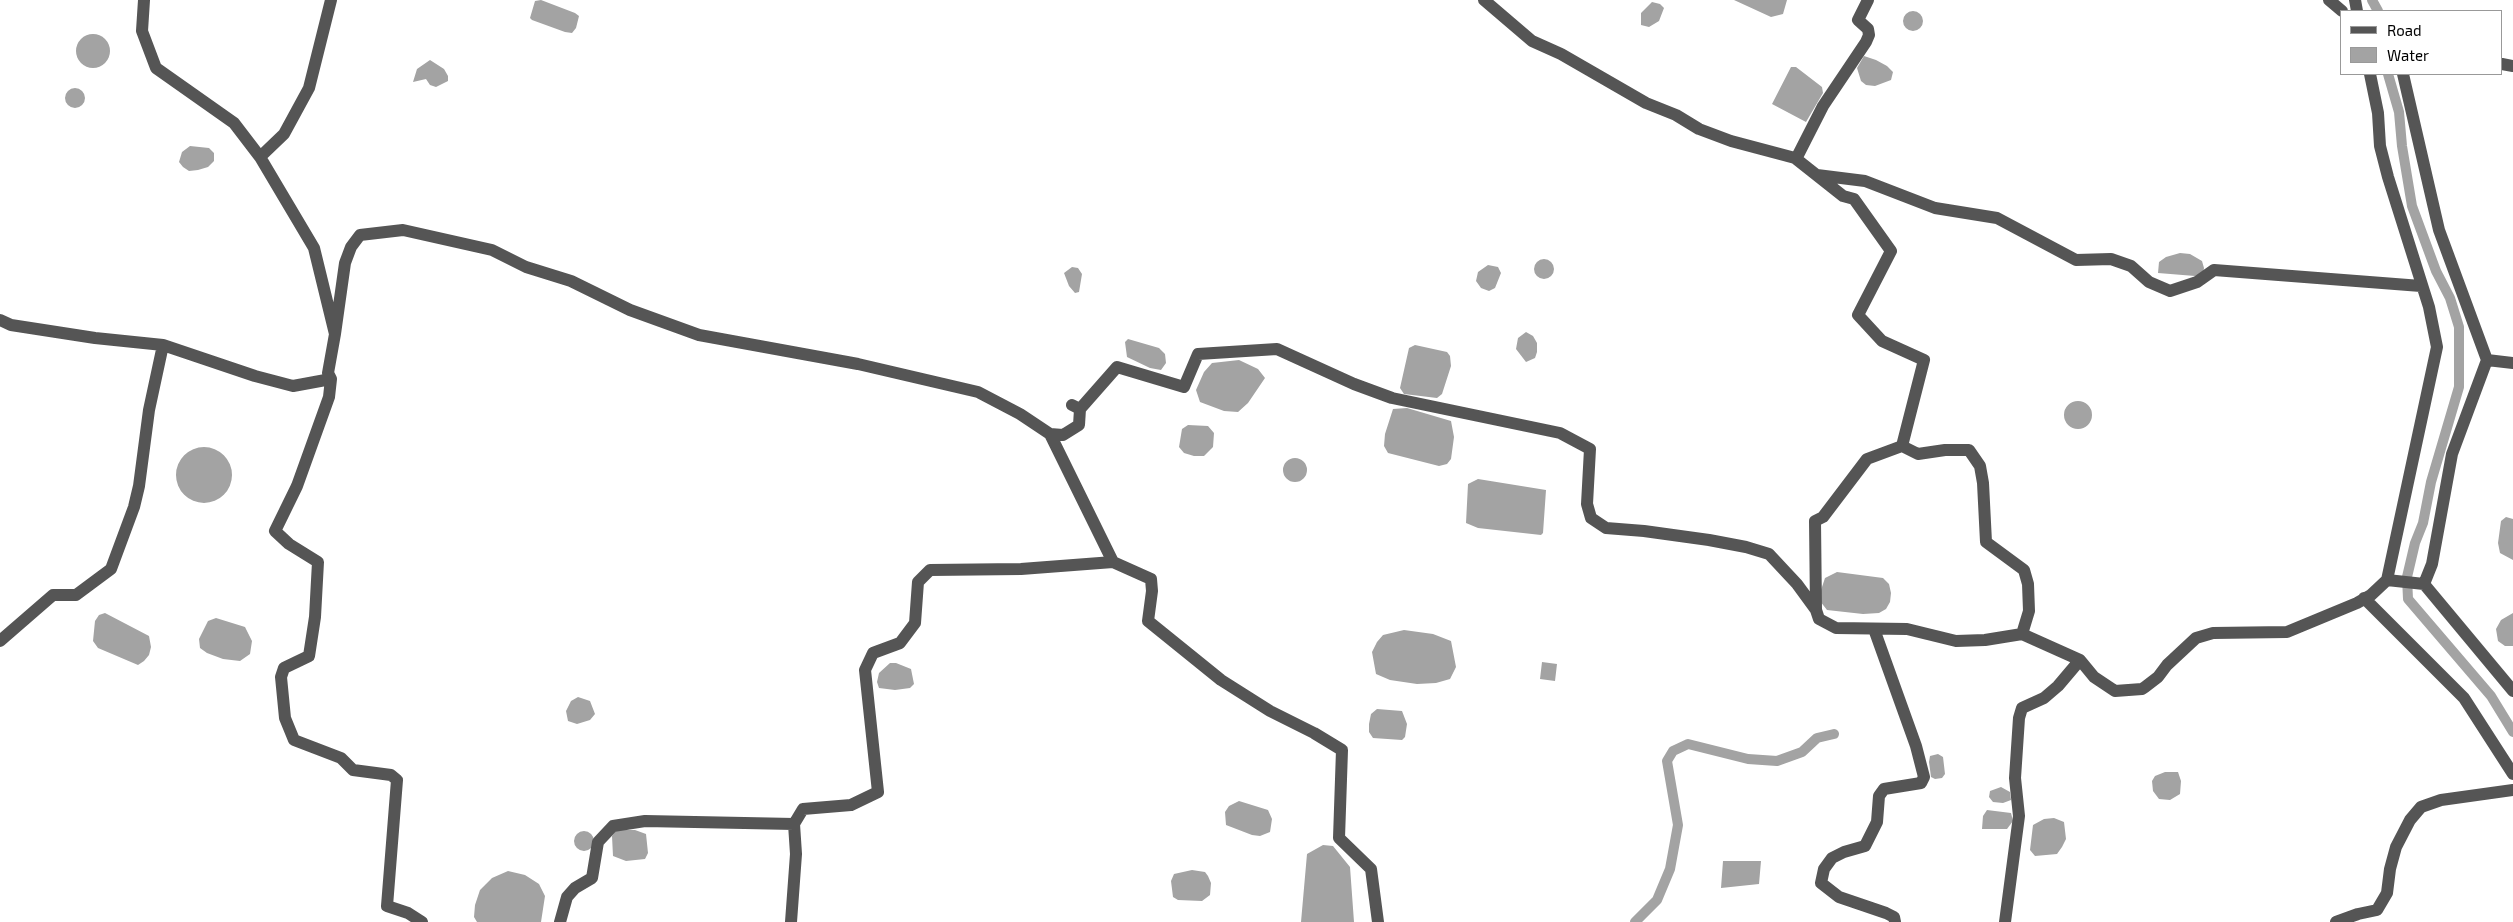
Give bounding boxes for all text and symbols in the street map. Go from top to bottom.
legend [2340,10,2503,75]
text: Road [2387,21,2422,39]
text: Water [2387,46,2429,64]

